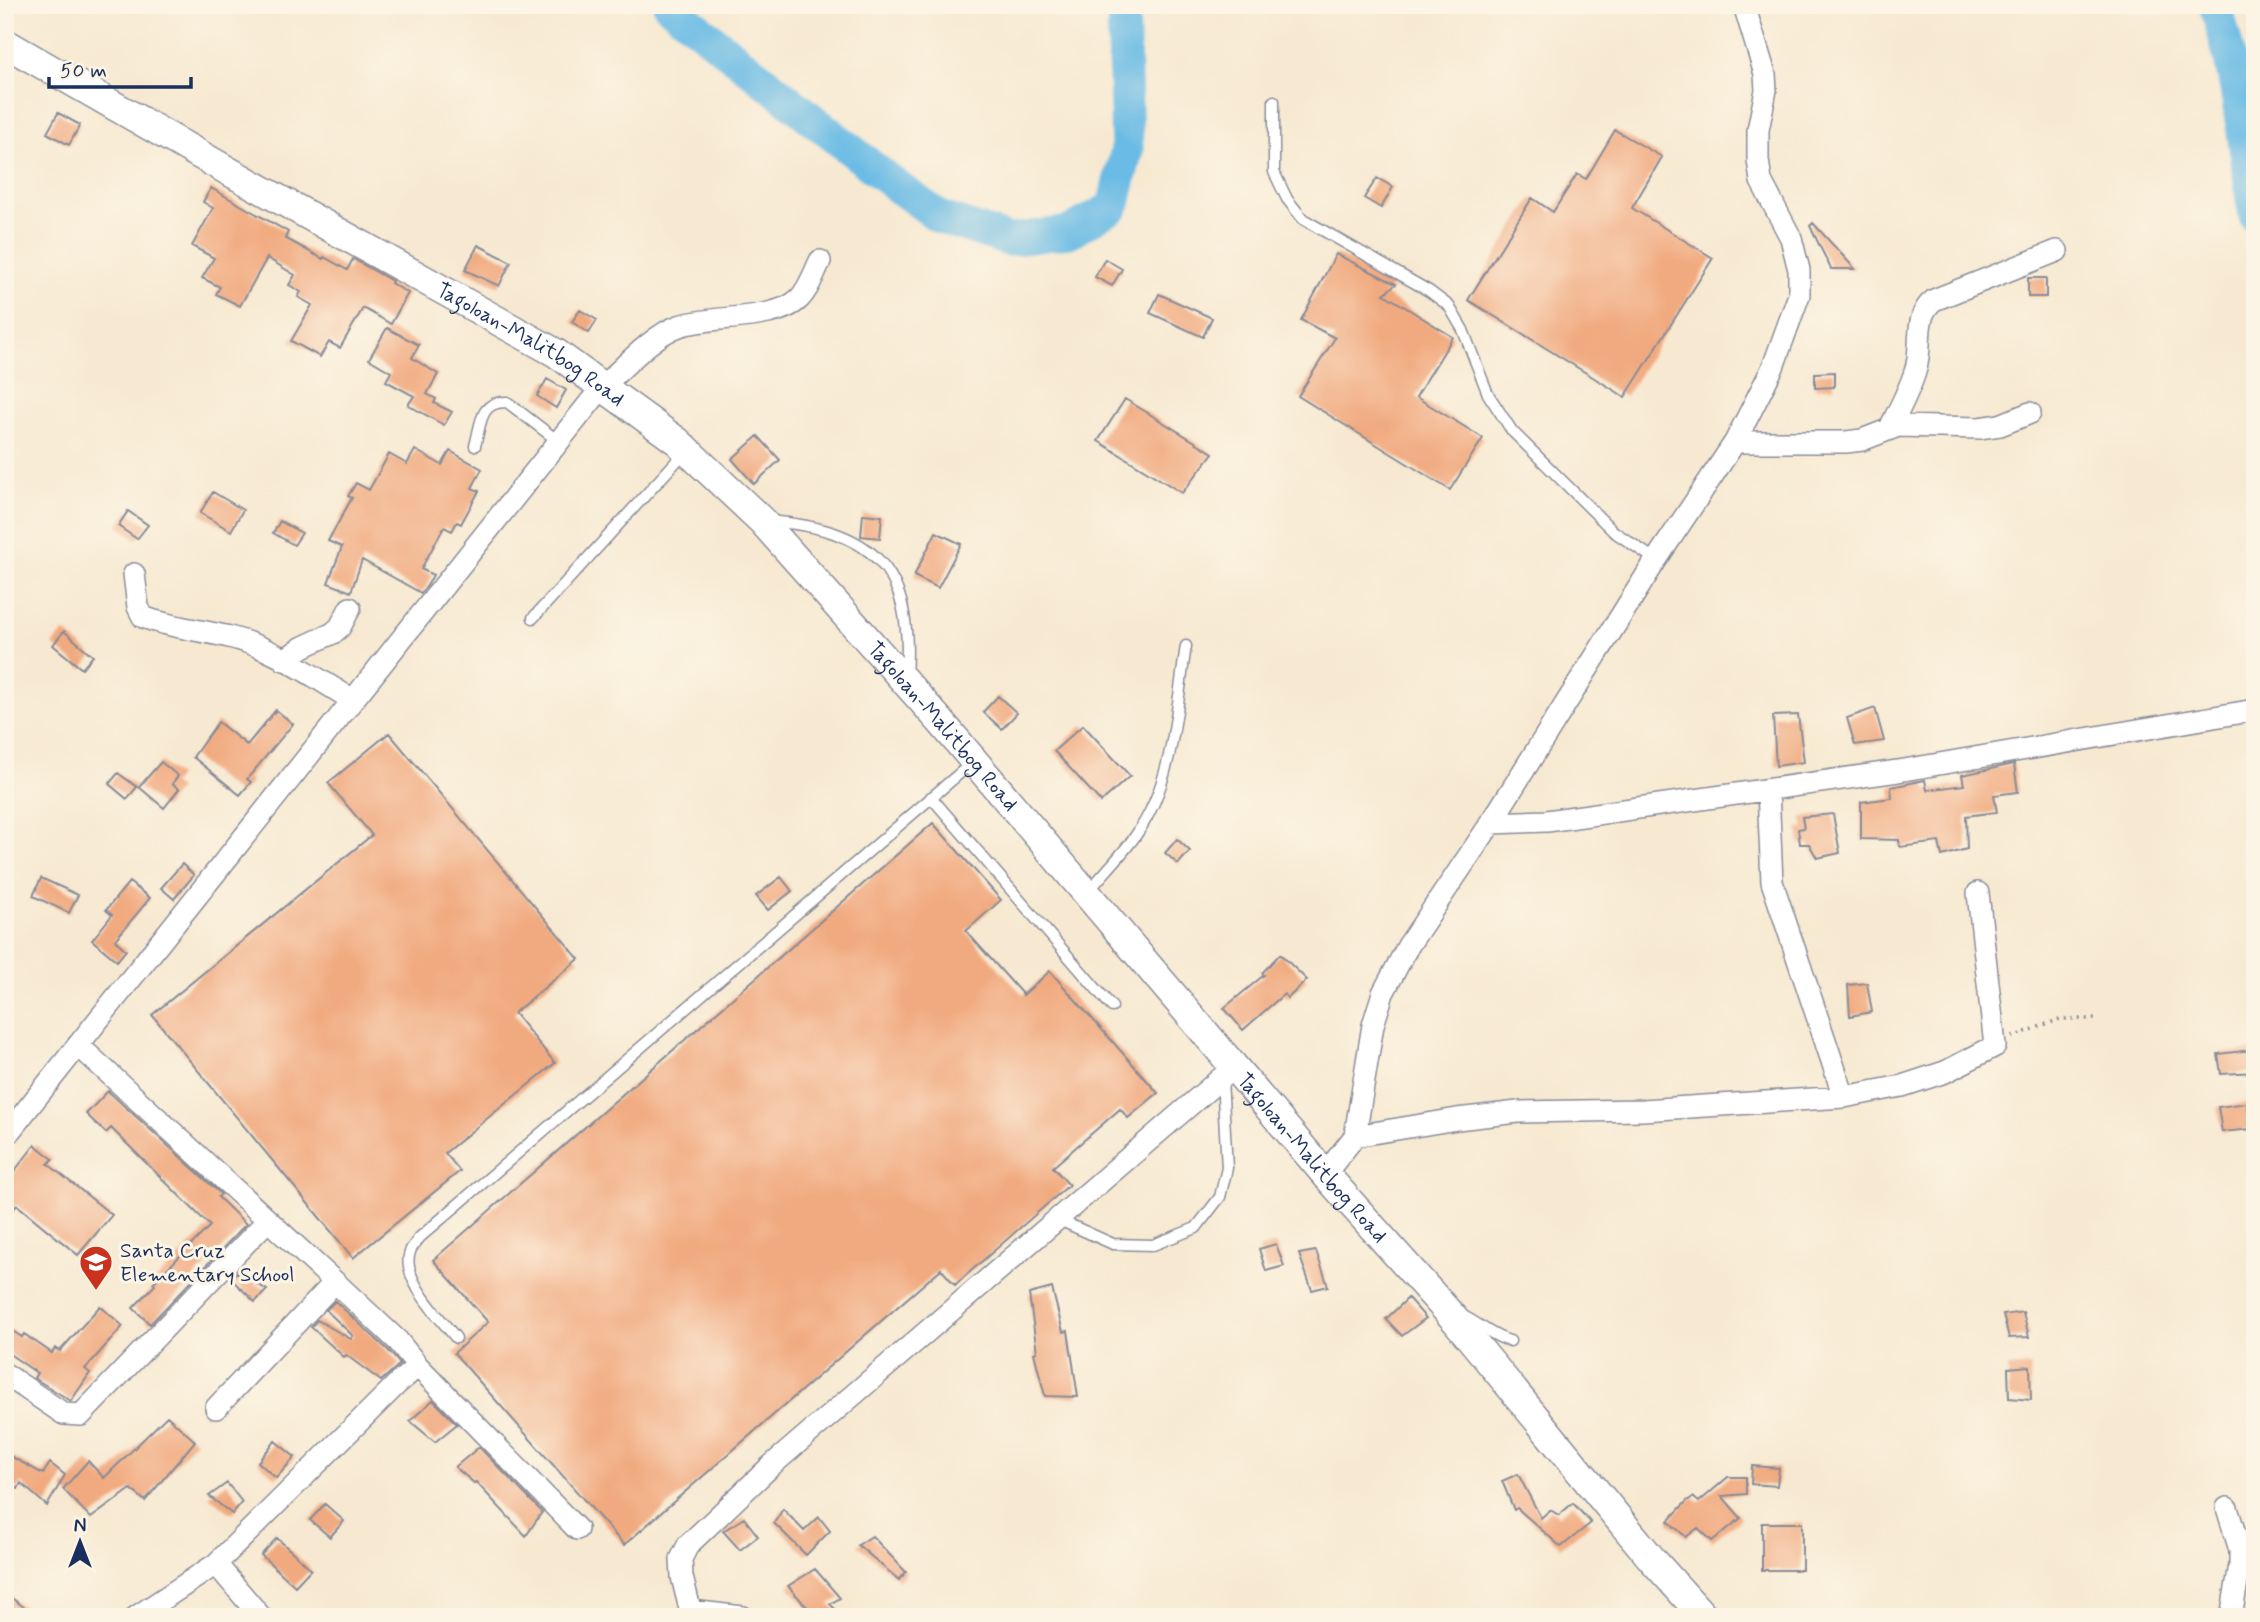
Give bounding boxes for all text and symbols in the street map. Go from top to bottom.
scale bar [49,46,191,90]
text: 50 m [60,57,107,85]
street label: Tagoloan-Malitbog Road [431,276,630,413]
street label: Tagoloan-Malitbog Road [861,636,1024,817]
street label: Tagoloan-Malitbog Road [1230,1067,1393,1249]
place label: Santa Cruz Elementary School [120,1237,295,1289]
school or university icon: Santa Cruz Elementary School [77,1243,115,1292]
north arrow [46,1506,116,1576]
text: N [74,1514,86,1539]

